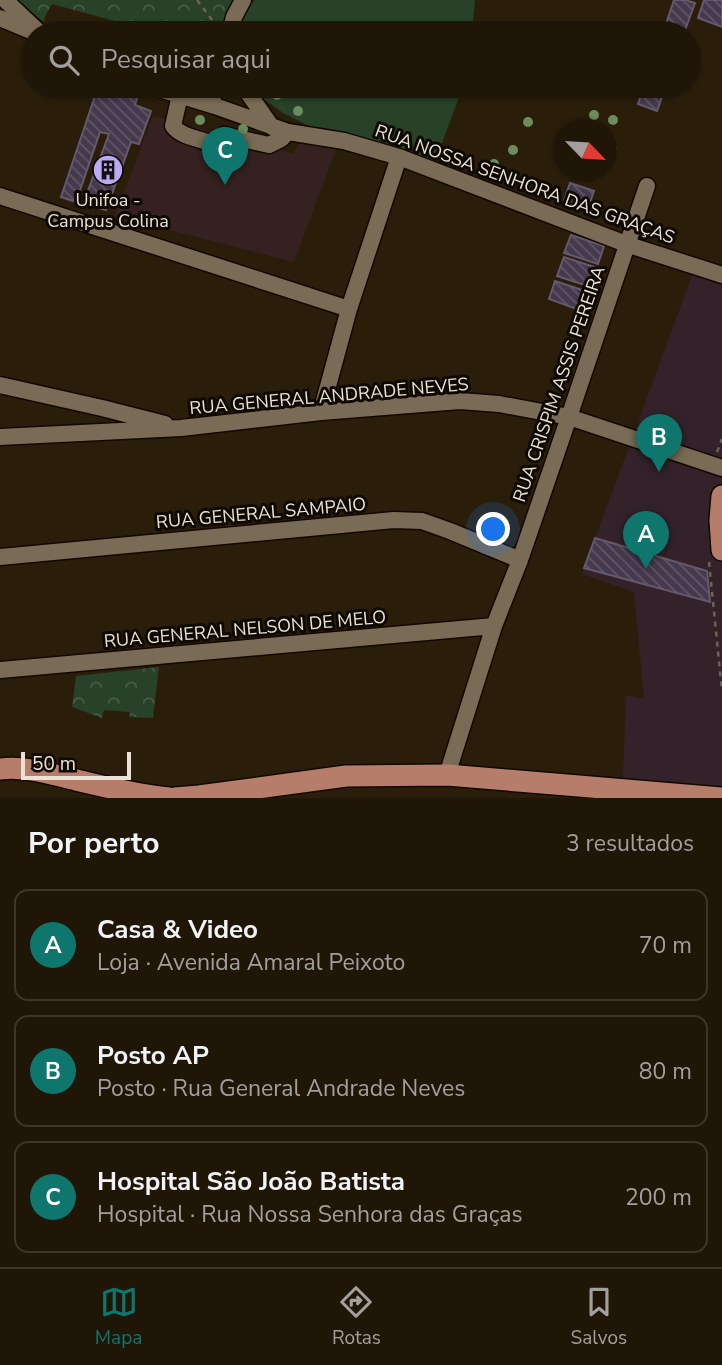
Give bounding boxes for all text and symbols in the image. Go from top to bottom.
search box [21,21,701,98]
icon: search [45,41,83,79]
text: Pesquisar aqui [101,42,271,77]
street label: RUA NOSSA SENHORA DAS GRAÇAS [372,118,678,250]
north arrow [554,119,617,182]
pin: C [202,127,248,185]
building icon: Unifoa - Campus Colina [91,153,125,187]
place label: Unifoa - Campus Colina [47,188,169,233]
street label: RUA CRISPIM ASSIS PEREIRA [507,263,611,505]
street label: RUA GENERAL ANDRADE NEVES [188,372,470,420]
pin: B [636,414,682,472]
street label: RUA GENERAL SAMPAIO [155,492,367,534]
pin: A [623,511,669,569]
your location [476,512,510,546]
street label: RUA GENERAL NELSON DE MELO [103,605,387,653]
scale bar [21,749,131,781]
text: 50 m [32,751,76,777]
text: Por perto [28,823,159,864]
text: 3 resultados [566,828,694,859]
text: Casa & Video [97,912,258,947]
text: A [44,930,62,961]
text: 70 m [639,930,692,961]
text: Loja · Avenida Amaral Peixoto [97,947,405,978]
text: Posto AP [97,1038,209,1073]
text: B [45,1056,61,1087]
text: 80 m [639,1056,692,1087]
text: Posto · Rua General Andrade Neves [97,1073,465,1104]
text: Hospital São João Batista [97,1164,405,1199]
text: C [45,1182,61,1213]
text: 200 m [625,1182,692,1213]
text: Hospital · Rua Nossa Senhora das Graças [97,1199,523,1230]
tab: Mapa [95,1283,142,1351]
tab: Rotas [332,1283,381,1351]
tab: Salvos [571,1283,627,1351]

